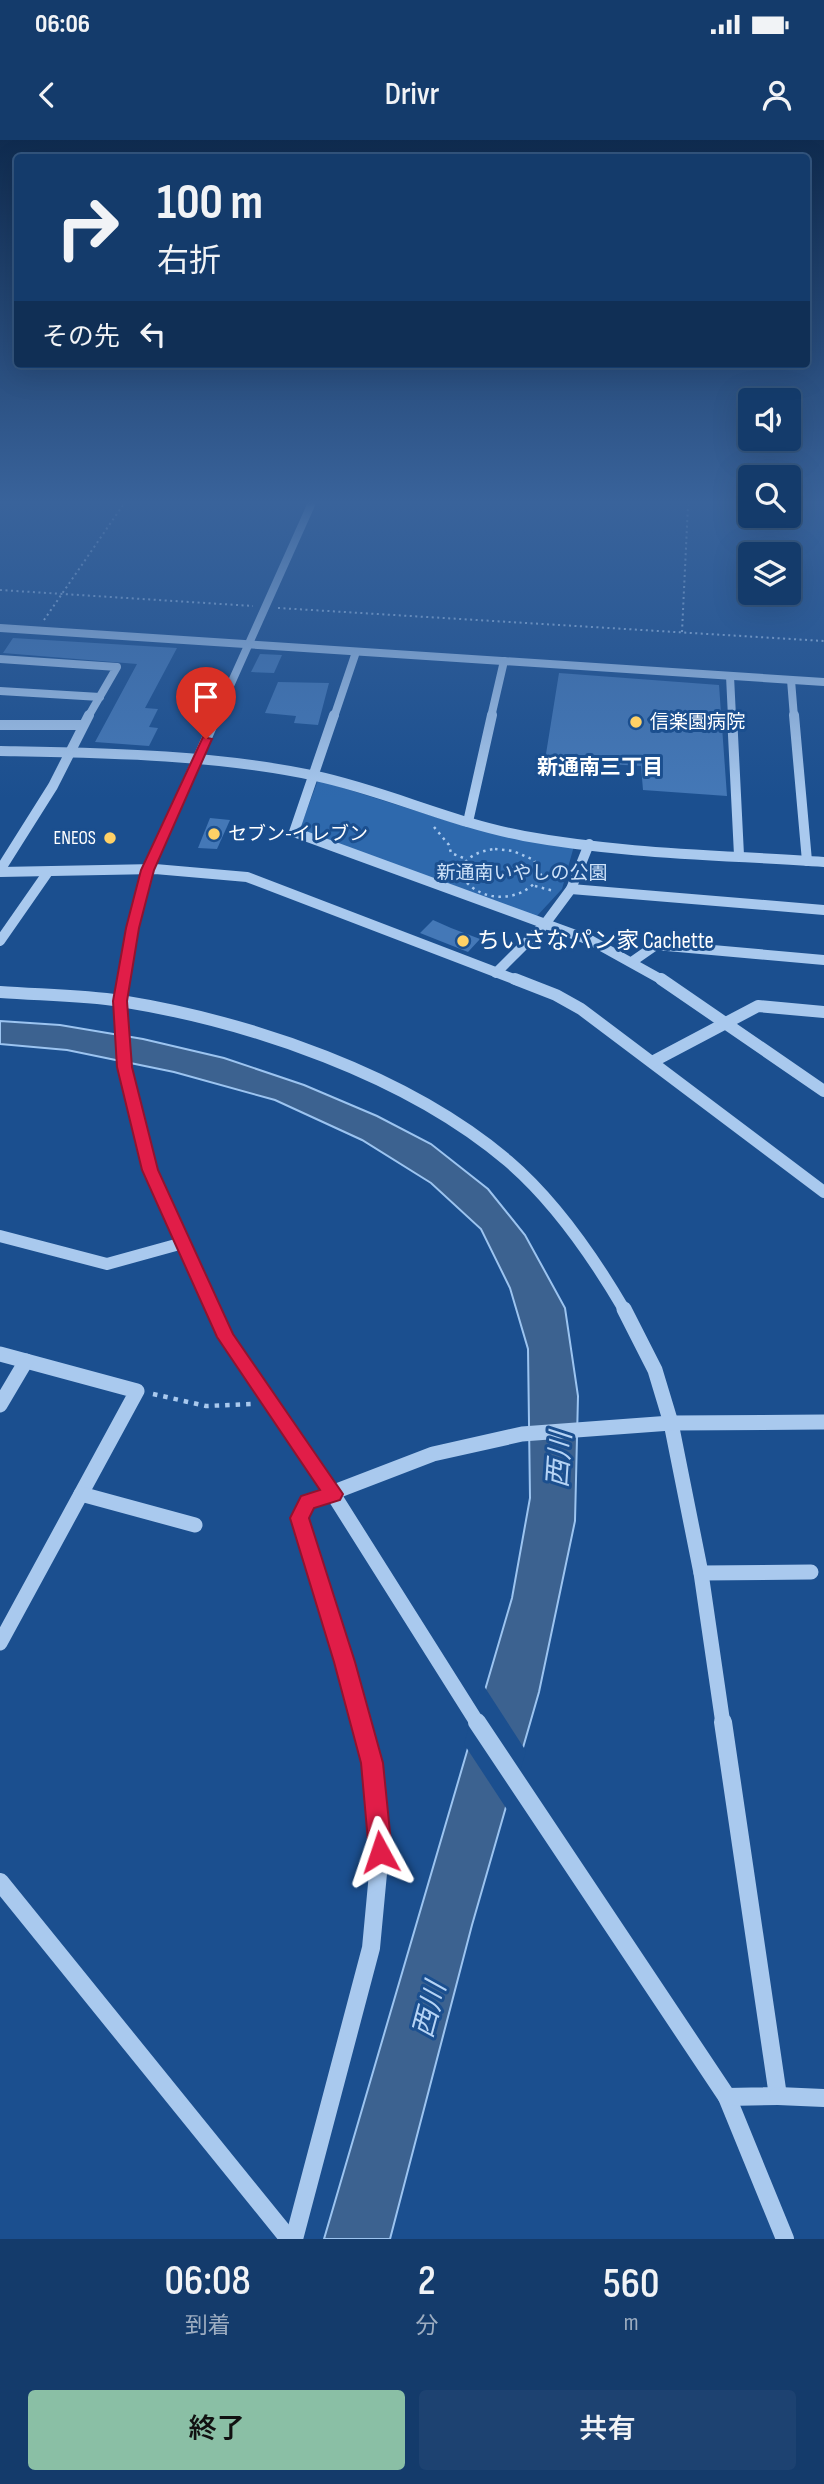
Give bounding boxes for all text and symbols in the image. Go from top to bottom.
text: 06:06 [35,9,90,40]
text: Drivr [385,75,439,114]
icon: back [28,76,66,114]
icon: person [758,76,796,114]
text: 100 m [157,174,263,233]
icon: right [42,182,133,273]
text: 右折 [157,242,221,281]
icon: left [134,315,172,353]
text: その先 [42,322,120,353]
map controls [738,388,801,605]
button: sound [738,388,801,451]
button: search [738,465,801,528]
button: layers [738,542,801,605]
pin [176,667,236,739]
icon: arrive [187,678,225,716]
place label: 信楽園病院 [650,711,745,734]
marker: 信楽園病院 [628,714,644,730]
district label: 新通南三丁目 [537,755,663,780]
place label: セブン-イレブン [228,823,368,846]
marker: セブン-イレブン [206,826,222,842]
place label: ENEOS [54,827,96,850]
marker: ENEOS [102,830,118,846]
park label: 新通南いやしの公園 [436,862,608,885]
place label: ちいさなパン家 Cachette [477,927,714,955]
marker: ちいさなパン家 Cachette [455,933,471,949]
water label: 西川 [542,1428,579,1489]
position arrow [343,1815,417,1889]
water label: 西川 [407,1976,454,2041]
text: 06:08 [165,2256,251,2307]
text: 2 [418,2256,436,2307]
text: 560 [603,2259,659,2310]
text: m [624,2309,639,2337]
text: 到着 [185,2312,231,2340]
text: 分 [415,2312,438,2340]
button: 終了 [28,2390,405,2470]
button: 共有 [419,2390,796,2470]

